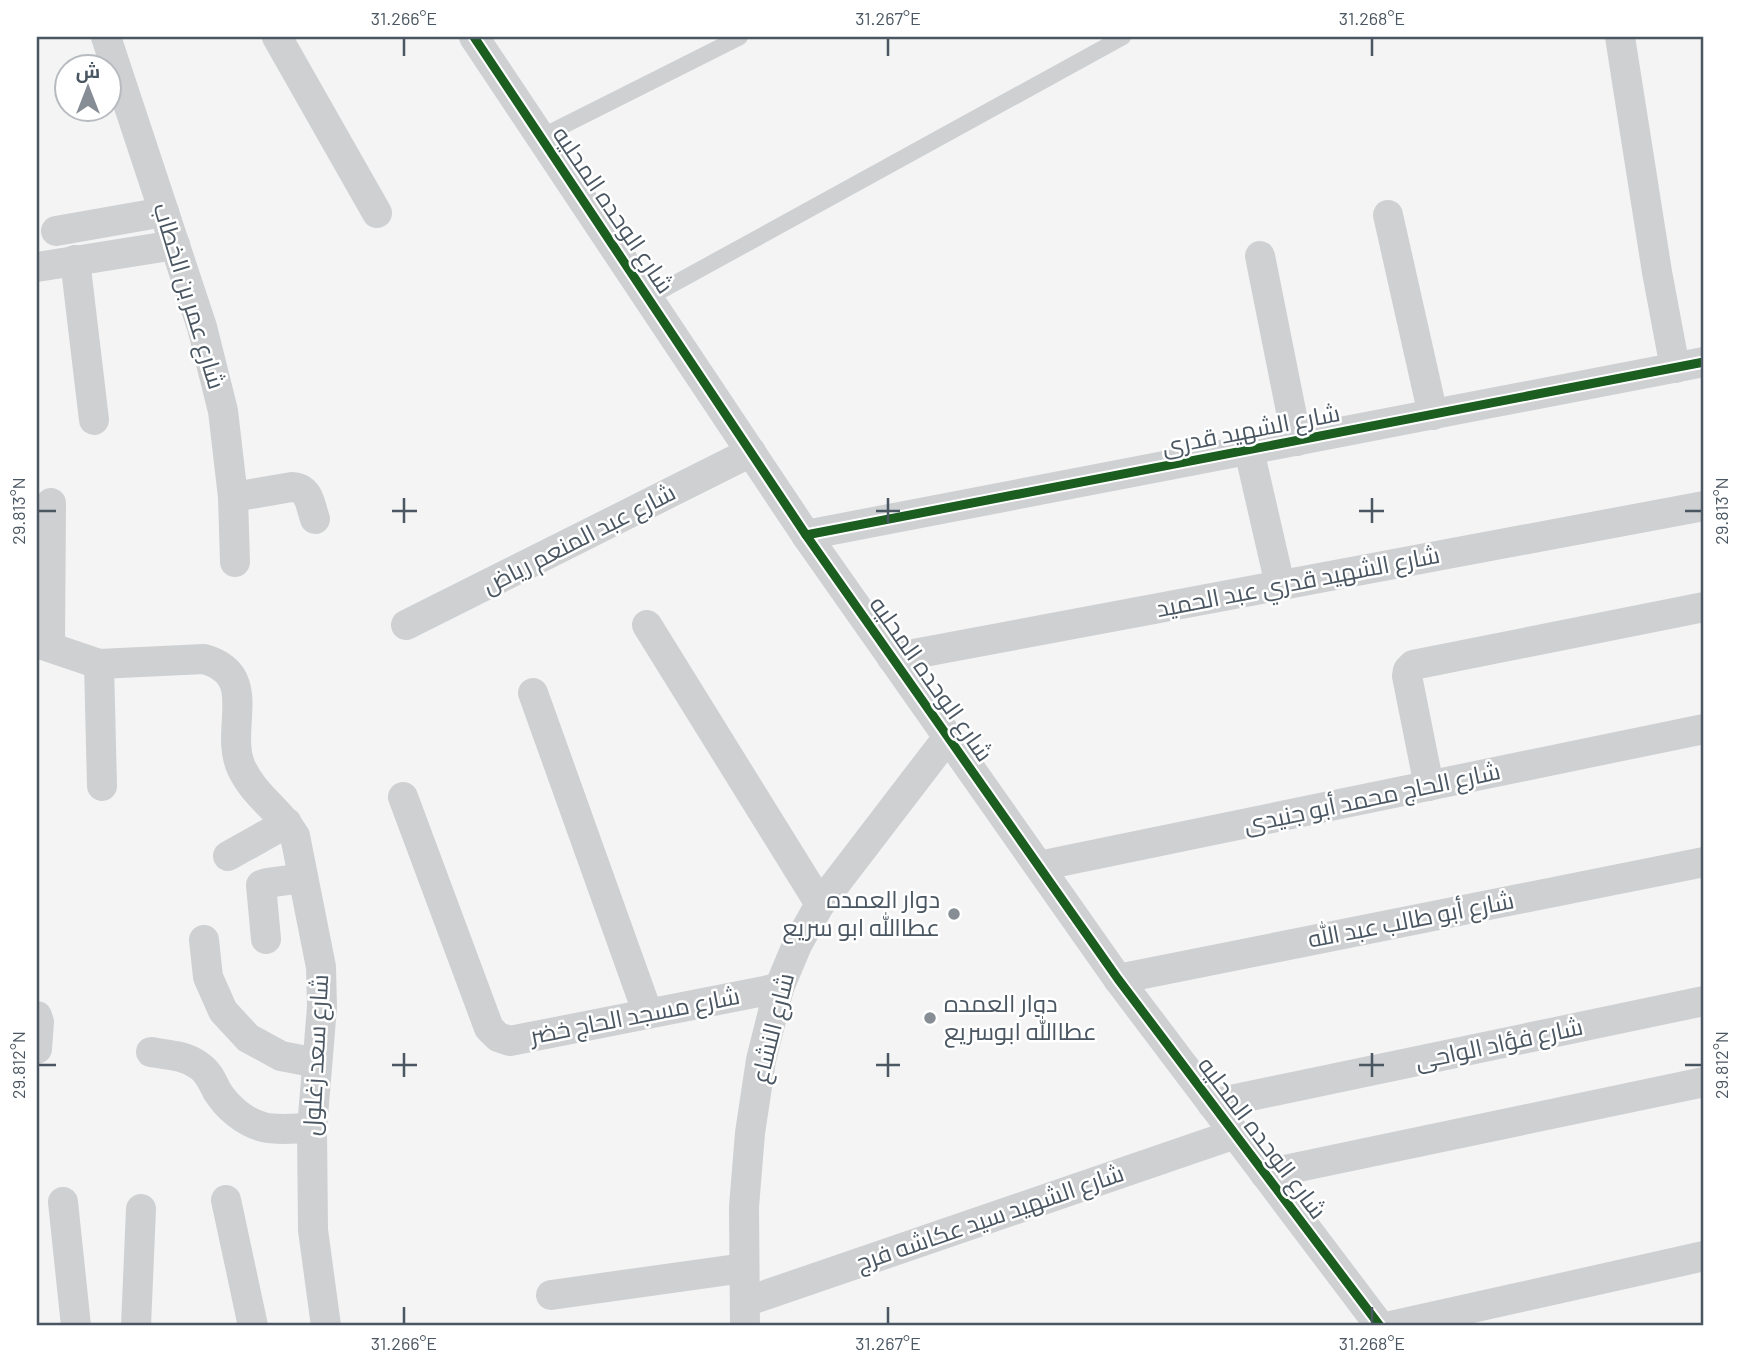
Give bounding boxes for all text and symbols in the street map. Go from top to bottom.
text: 31.266°E [371,7,437,29]
text: 31.267°E [855,7,921,29]
text: 31.268°E [1339,7,1405,29]
north arrow [52,52,122,122]
text: ش [76,59,100,83]
street label: شارع الوحده المحليه [545,120,681,300]
street label: شارع عمر بن الخطاب [145,199,233,393]
street label: شارع الشهيد قدرى [1159,397,1343,463]
street label: شارع عبد المنعم رياض [477,476,681,602]
text: 29.813°N [7,477,29,545]
text: 29.813°N [1710,477,1732,545]
street label: شارع الشهيد قدري عبد الحميد [1154,539,1443,627]
street label: شارع الوحده المحليه [862,590,1000,768]
street label: شارع الحاج محمد أبو جنيدى [1241,755,1503,841]
place label: دوار العمده عطاالله ابو سريع [783,884,940,944]
street label: شارع أبو طالب عبد الله [1305,884,1517,956]
marker: دوار العمده عطاالله ابو سريع [946,906,962,922]
street label: شارع النشاع [744,970,802,1086]
street label: شارع سعد زغلول [296,973,336,1137]
street label: شارع مسجد الحاج خضر [525,980,743,1052]
place label: دوار العمده عطاالله ابوسريع [944,988,1097,1048]
marker: دوار العمده عطاالله ابوسريع [922,1010,938,1026]
street label: شارع فؤاد الواحى [1412,1011,1586,1077]
text: 29.812°N [7,1031,29,1099]
text: 29.812°N [1710,1031,1732,1099]
street label: شارع الوحده المحليه [1190,1050,1334,1226]
street label: شارع الشهيد سيد عكاشه فرج [852,1157,1128,1279]
text: 31.266°E [371,1332,437,1354]
text: 31.267°E [855,1332,921,1354]
text: 31.268°E [1339,1332,1405,1354]

